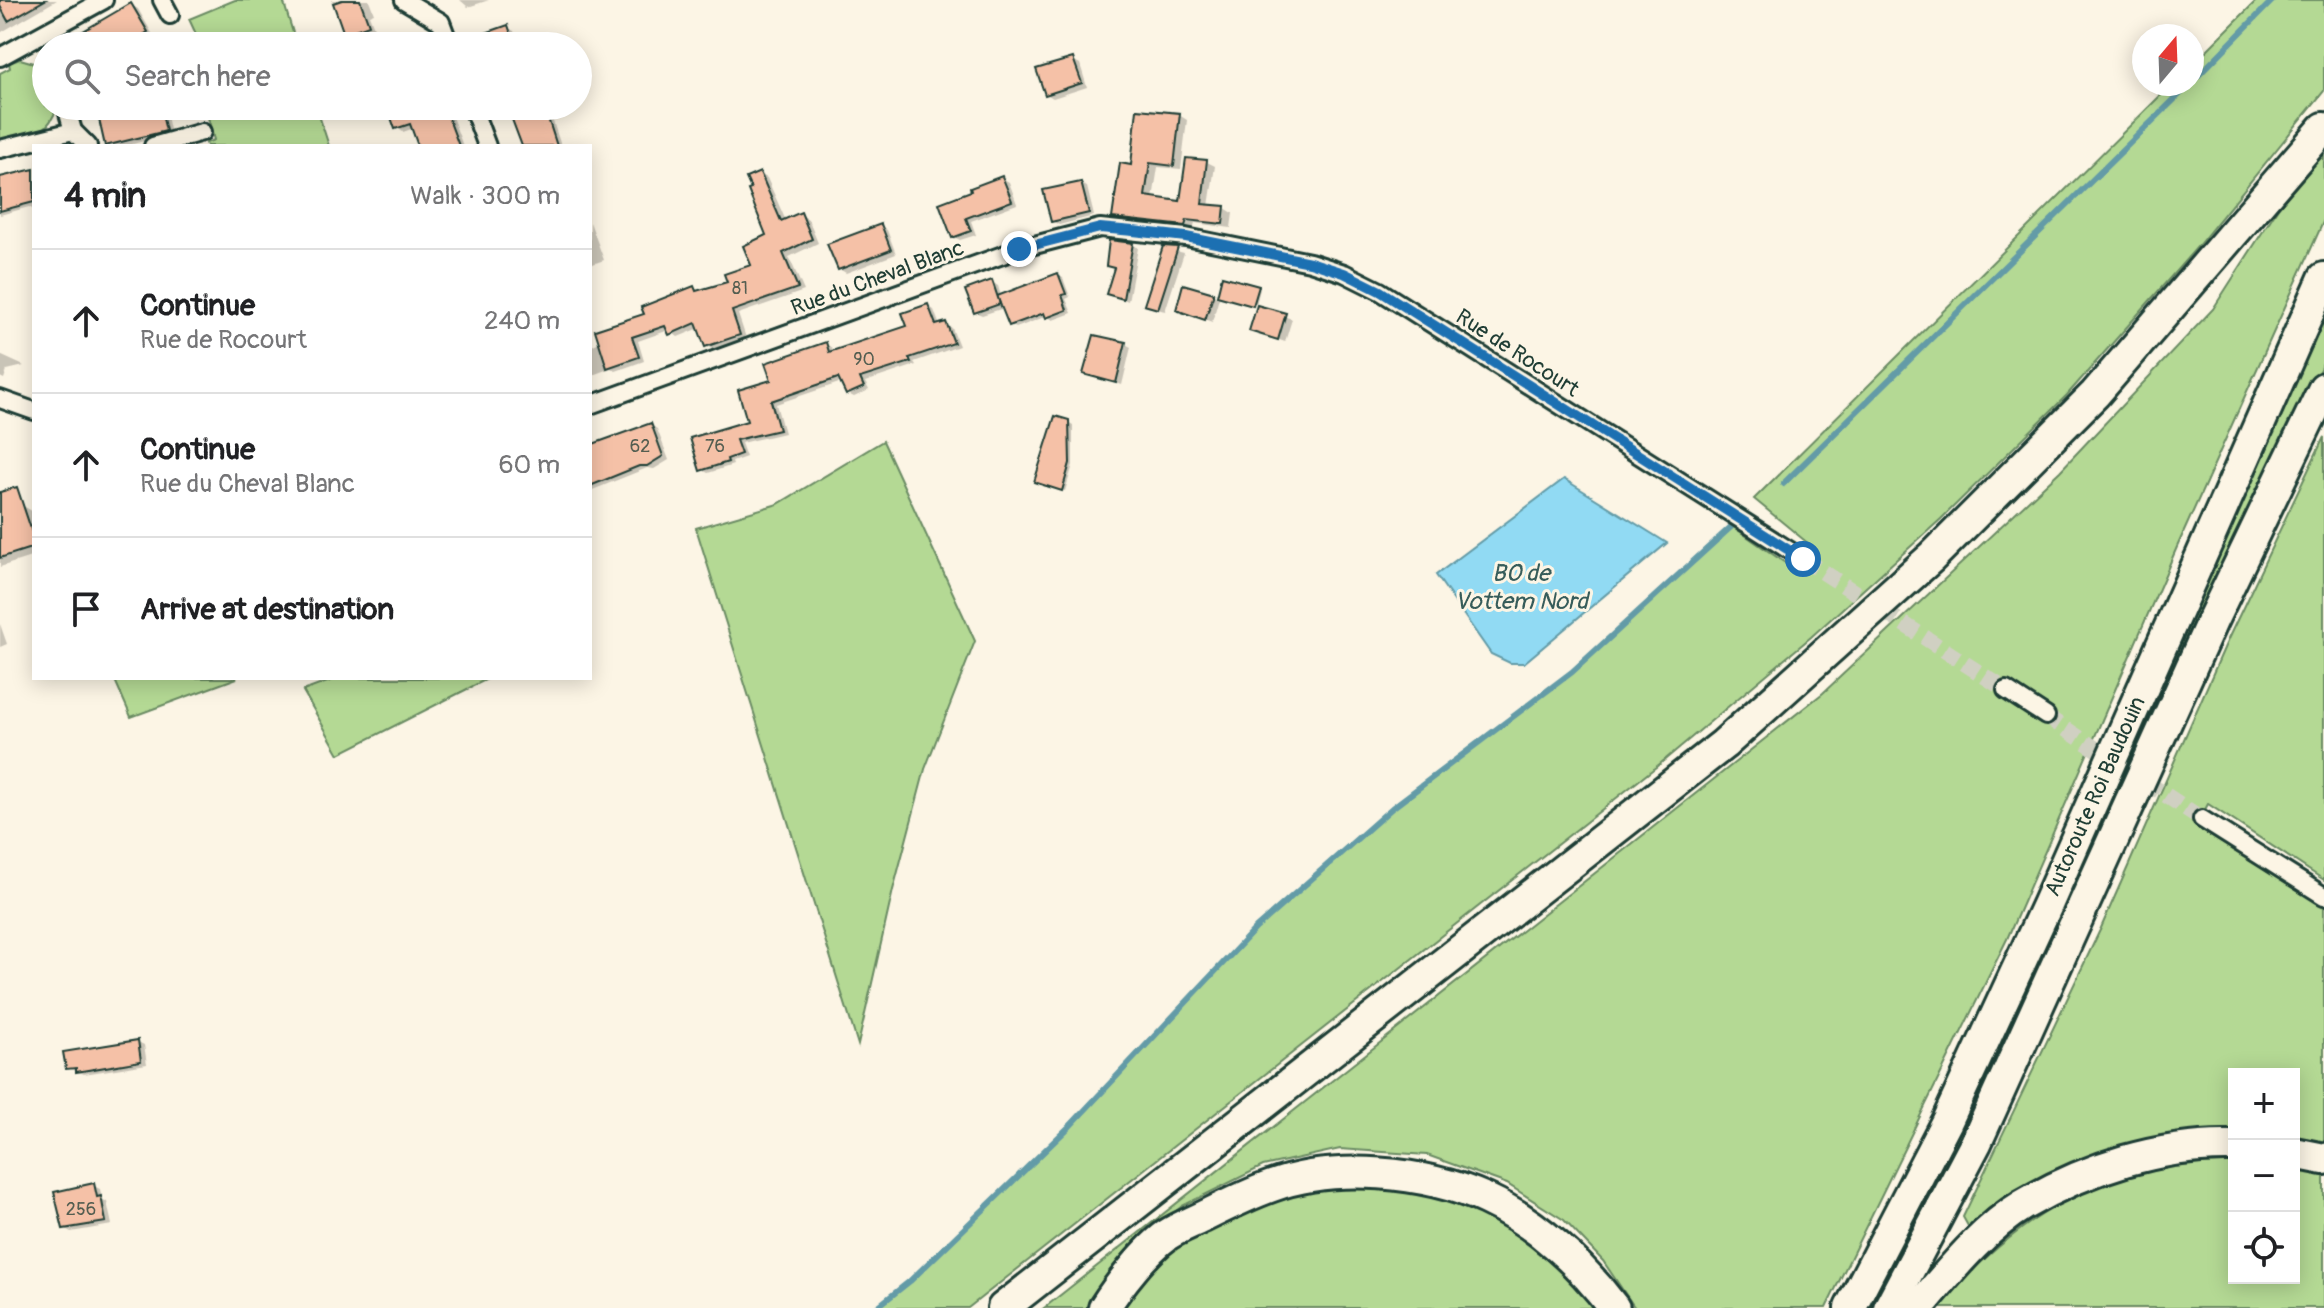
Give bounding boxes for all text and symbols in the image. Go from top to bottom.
north arrow [2132,24,2204,96]
search box [32,32,592,120]
icon: search [60,54,104,98]
text: Search here [124,58,271,95]
text: 4 min [64,175,146,218]
text: Walk · 300 m [410,180,560,212]
route end [1001,231,1037,267]
street label: Rue du Cheval Blanc [787,234,968,322]
house number: 81 [732,277,748,300]
text: Continue [140,287,255,324]
icon: ahead [64,299,108,343]
street label: Rue de Rocourt [1451,303,1584,403]
text: 240 m [484,305,560,337]
text: Rue de Rocourt [140,324,307,356]
house number: 90 [853,348,875,371]
text: Continue [140,431,255,468]
house number: 62 [630,435,650,458]
house number: 76 [705,435,725,458]
icon: ahead [64,443,108,487]
text: 60 m [498,449,560,481]
text: Rue du Cheval Blanc [140,468,355,500]
route start [1785,541,1821,577]
water label: BO de Vottem Nord [1454,559,1591,616]
icon: arrive [64,587,108,631]
text: Arrive at destination [140,591,394,628]
street label: Autoroute Roi Baudouin [2038,692,2152,901]
map controls [2228,1068,2300,1284]
button: + [2228,1068,2300,1140]
button: − [2228,1140,2300,1212]
house number: 256 [66,1198,96,1221]
button: locate [2228,1212,2300,1284]

